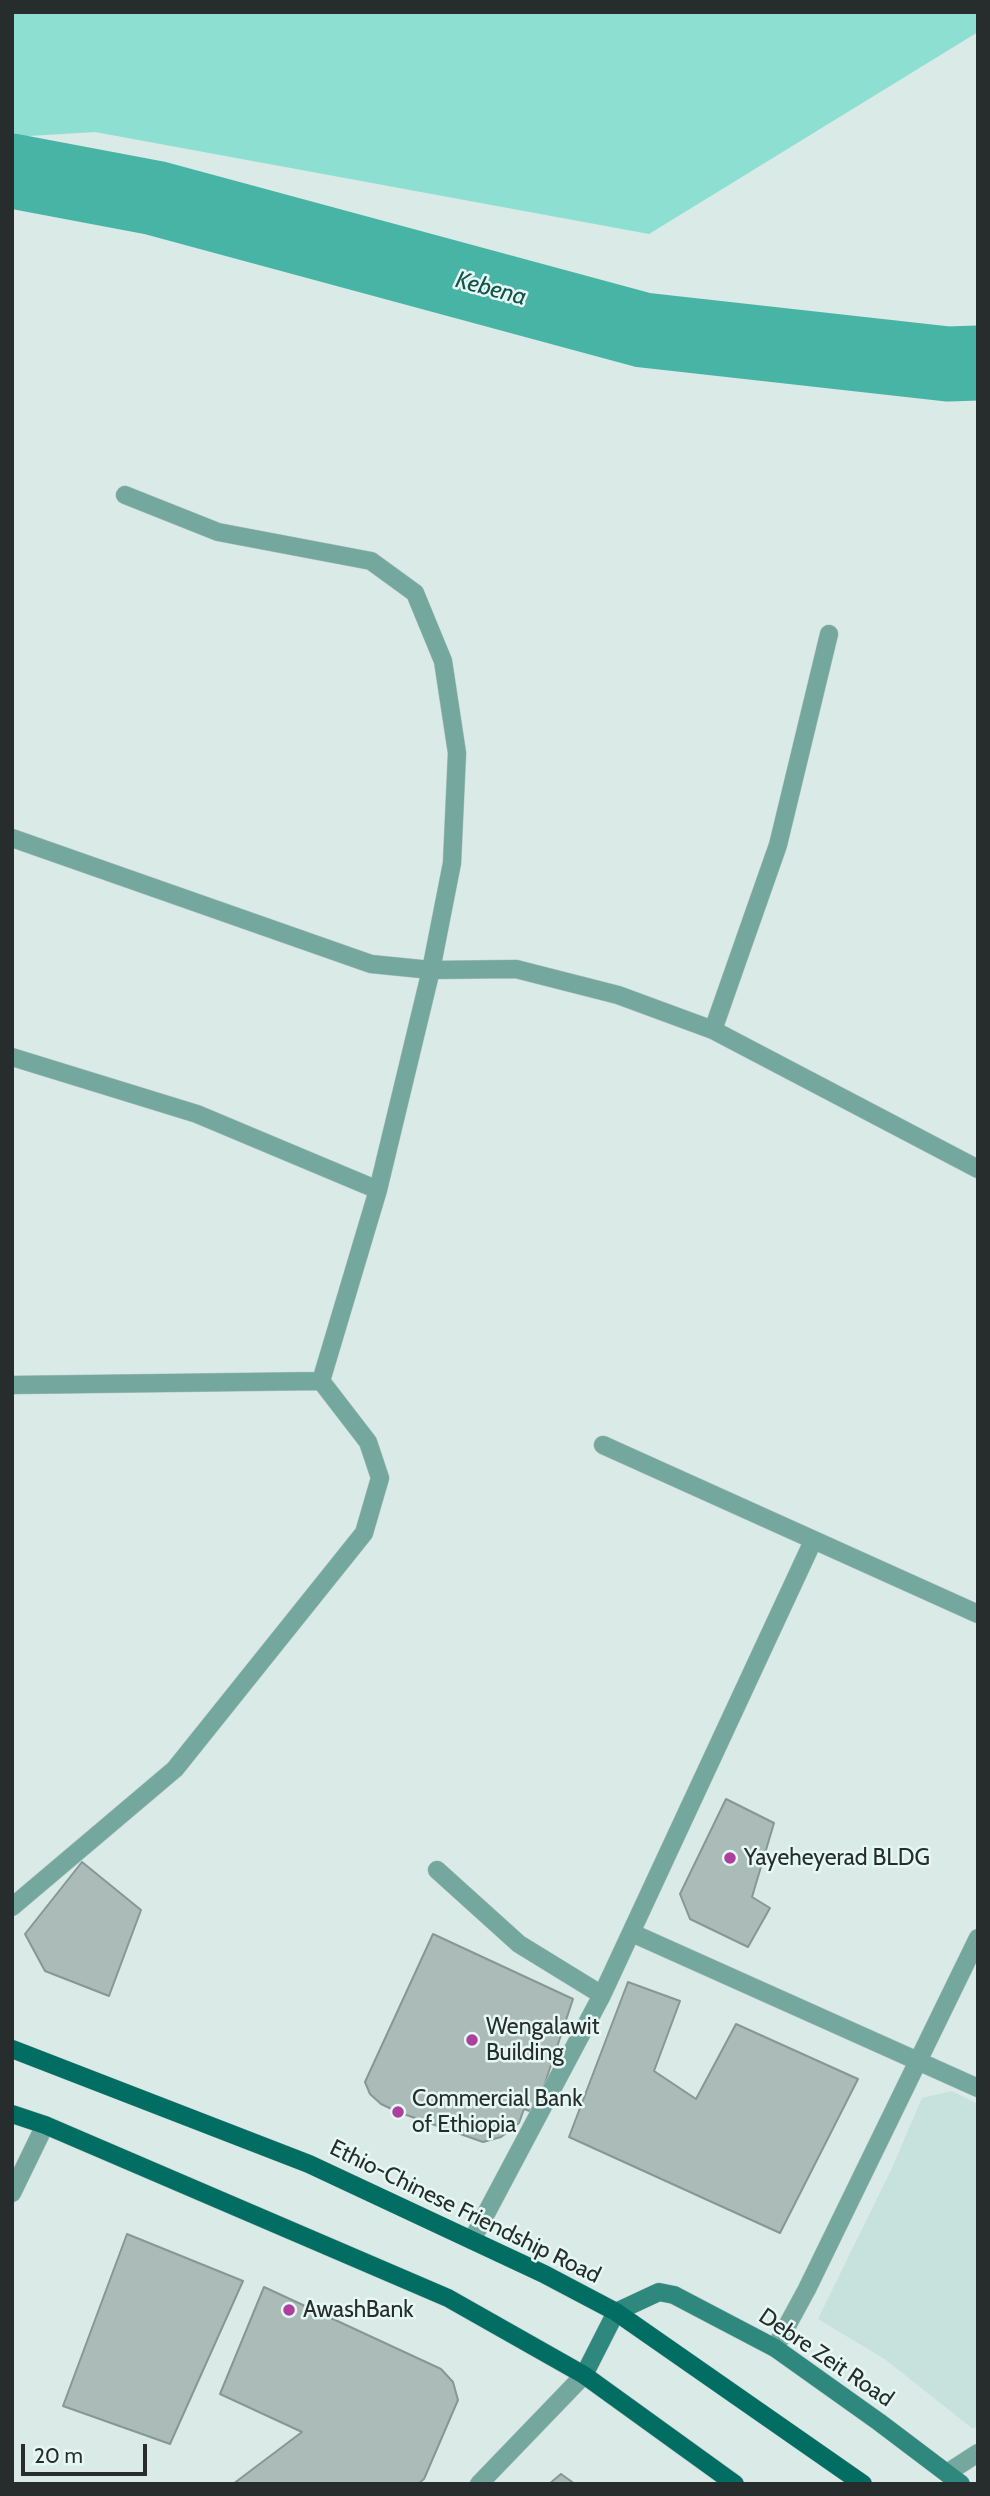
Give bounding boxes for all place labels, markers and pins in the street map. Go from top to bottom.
place label: Yayeheyerad BLDG [744,1844,930,1872]
marker: Yayeheyerad BLDG [722,1850,738,1866]
place label: Wengalawit Building [486,2013,599,2067]
marker: Wengalawit Building [464,2032,480,2048]
place label: Commercial Bank of Ethiopia [412,2085,582,2139]
marker: Commercial Bank of Ethiopia [390,2104,406,2120]
place label: AwashBank [303,2296,414,2324]
marker: AwashBank [281,2302,297,2318]

